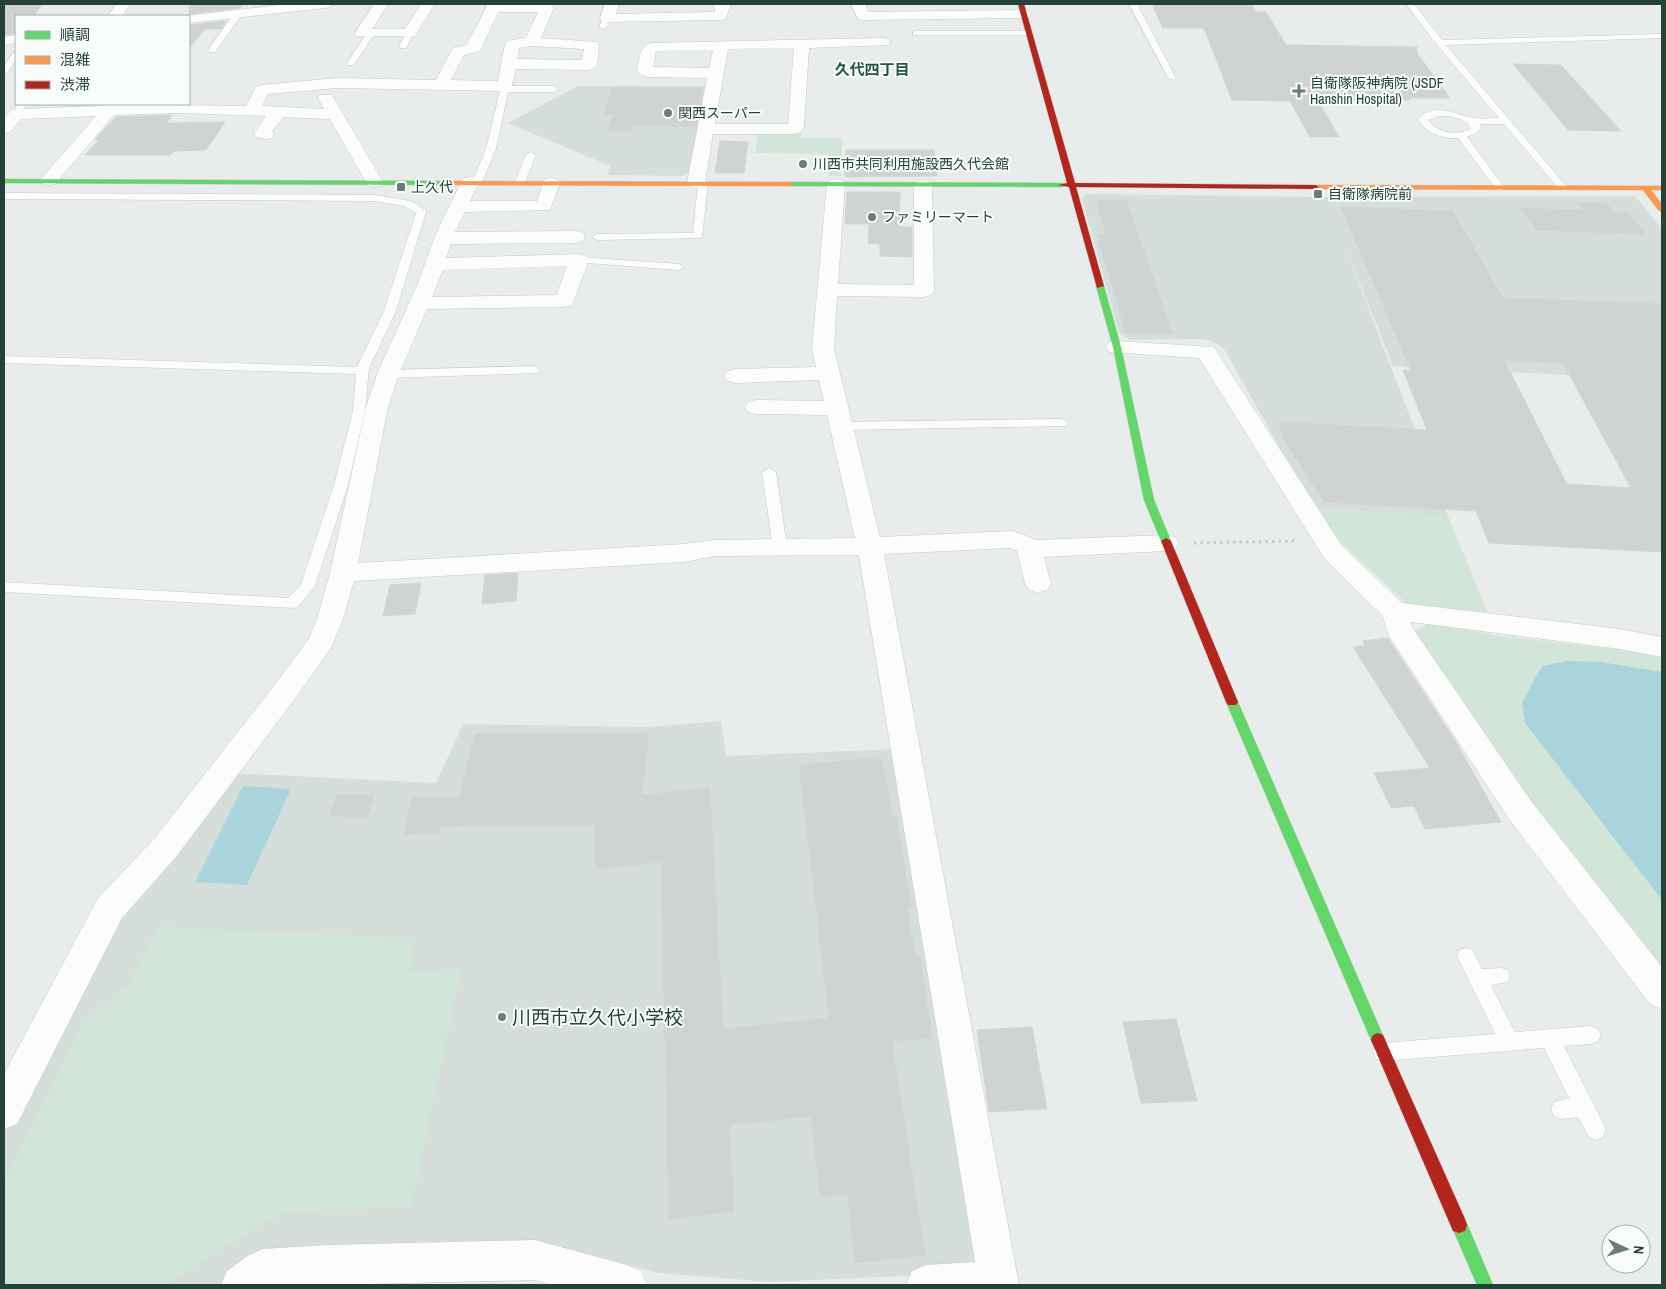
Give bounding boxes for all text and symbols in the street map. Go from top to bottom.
legend [15,15,190,105]
text: 順調 [60,24,90,45]
text: 混雑 [60,49,90,70]
district label: 久代四丁目 [834,59,910,80]
text: 渋滞 [60,74,90,95]
place label: 自衛隊阪神病院 (JSDF Hanshin Hospital) [1310,74,1444,108]
marker: 自衛隊阪神病院 (JSDF Hanshin Hospital) [1292,84,1306,98]
place label: 関西スーパー [678,104,762,122]
marker: 関西スーパー [662,107,674,119]
place label: 川西市共同利用施設西久代会館 [813,155,1009,173]
marker: 川西市共同利用施設西久代会館 [797,158,809,170]
place label: 上久代 [411,178,453,196]
marker: 上久代 [395,181,407,193]
place label: 自衛隊病院前 [1328,185,1412,203]
marker: 自衛隊病院前 [1312,188,1324,200]
place label: ファミリーマート [882,208,994,226]
marker: ファミリーマート [866,211,878,223]
place label: 川西市立久代小学校 [512,1004,683,1030]
marker: 川西市立久代小学校 [496,1011,508,1023]
north arrow [1601,1224,1651,1274]
text: N [1630,1245,1648,1255]

